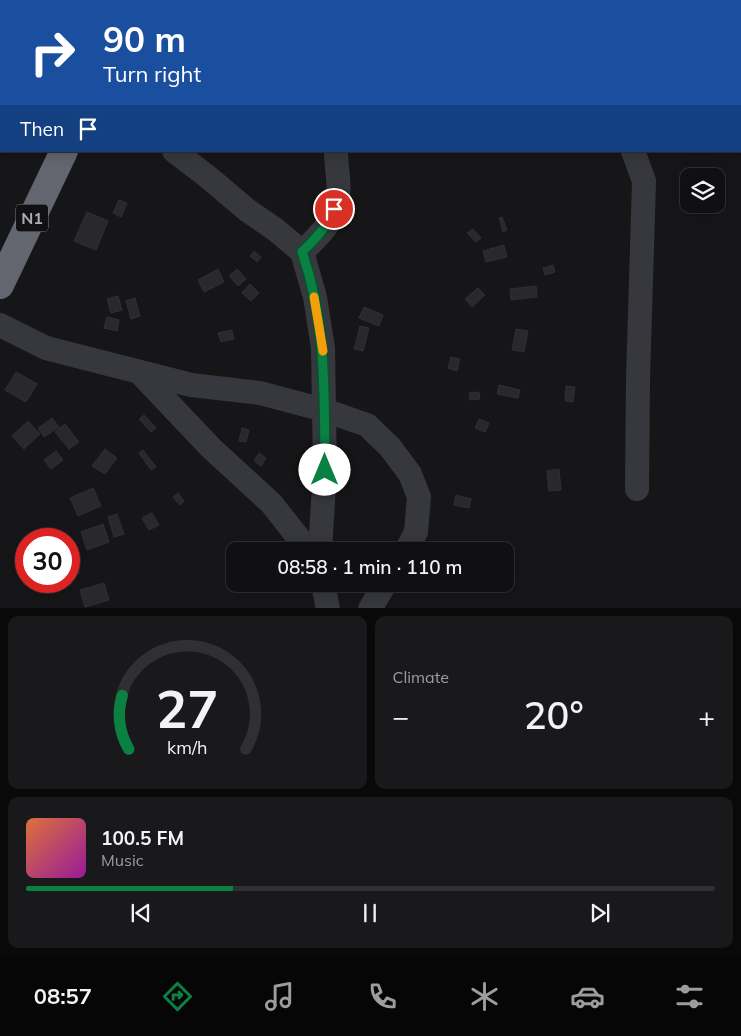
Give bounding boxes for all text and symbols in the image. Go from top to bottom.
text: 90 m [103,17,186,61]
icon: right [20,20,85,85]
text: Turn right [103,60,201,88]
icon: arrive [74,115,102,143]
text: Then [20,117,64,141]
map controls [680,168,725,213]
button: layers [680,168,725,213]
pin [313,188,355,230]
icon: arrive [320,195,348,223]
road number: N1 [16,204,48,232]
position arrow [298,443,350,495]
speed limit sign: 30 [15,528,80,593]
text: 08:58 · 1 min · 110 m [277,555,463,579]
text: Climate [393,667,449,687]
text: 27 [156,676,218,741]
text: 20° [524,691,584,739]
text: − [393,699,409,734]
text: + [698,699,715,734]
text: km/h [167,736,207,758]
text: 100.5 FM [101,826,184,850]
text: Music [101,850,144,870]
icon: previous [127,899,155,927]
icon: pause [356,899,384,927]
icon: next [586,899,614,927]
icon: directions [160,979,195,1014]
icon: music [262,979,297,1014]
icon: phone [365,979,400,1014]
icon: climate [467,979,502,1014]
icon: car [570,979,605,1014]
icon: filters [672,979,707,1014]
text: 08:57 [34,982,92,1010]

